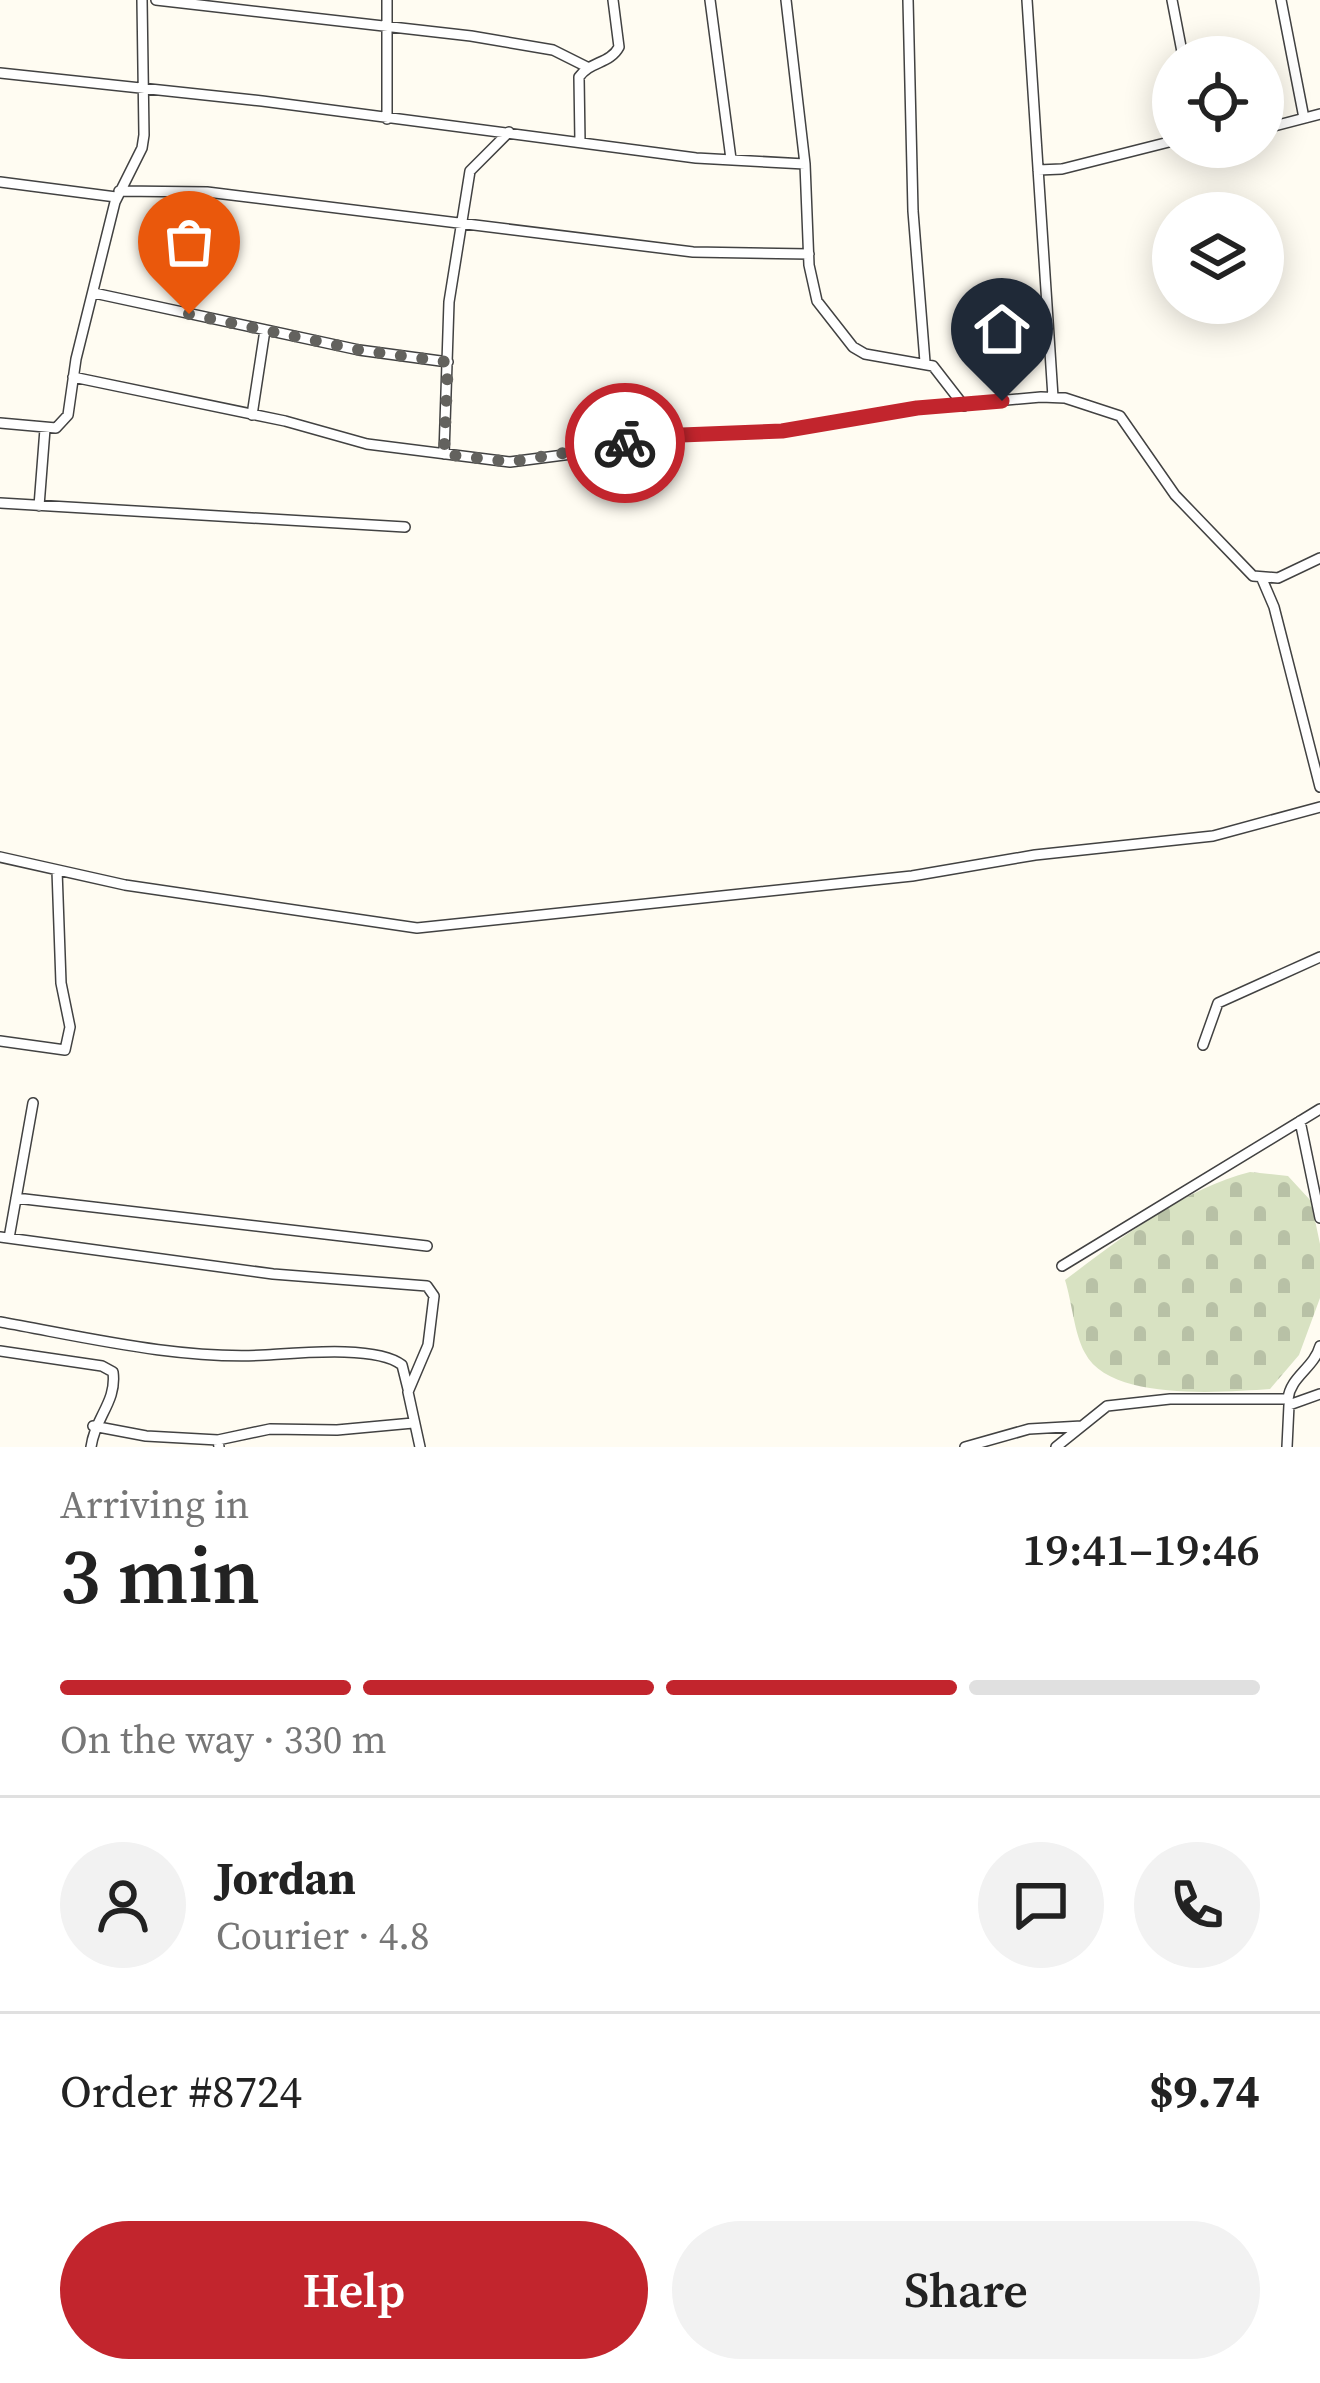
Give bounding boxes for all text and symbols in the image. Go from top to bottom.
map controls [1152,36,1284,324]
button: locate [1152,36,1284,168]
pin [138,191,240,314]
button: layers [1152,192,1284,324]
icon: bag [156,209,222,275]
pin [951,278,1053,401]
icon: home [969,296,1035,362]
courier [565,383,685,503]
icon: bike [592,410,658,476]
text: Arriving in [60,1478,249,1531]
text: 19:41–19:46 [1022,1518,1260,1580]
text: 3 min [60,1522,260,1629]
text: On the way · 330 m [60,1713,387,1766]
button: person [60,1842,186,1968]
button: chat [978,1842,1104,1968]
button: phone [1134,1842,1260,1968]
text: Jordan [216,1847,356,1909]
text: Courier · 4.8 [216,1909,429,1962]
text: Order #8724 [60,2060,302,2122]
text: $9.74 [1149,2060,1260,2122]
button: Help [60,2221,648,2359]
button: Share [672,2221,1260,2359]

